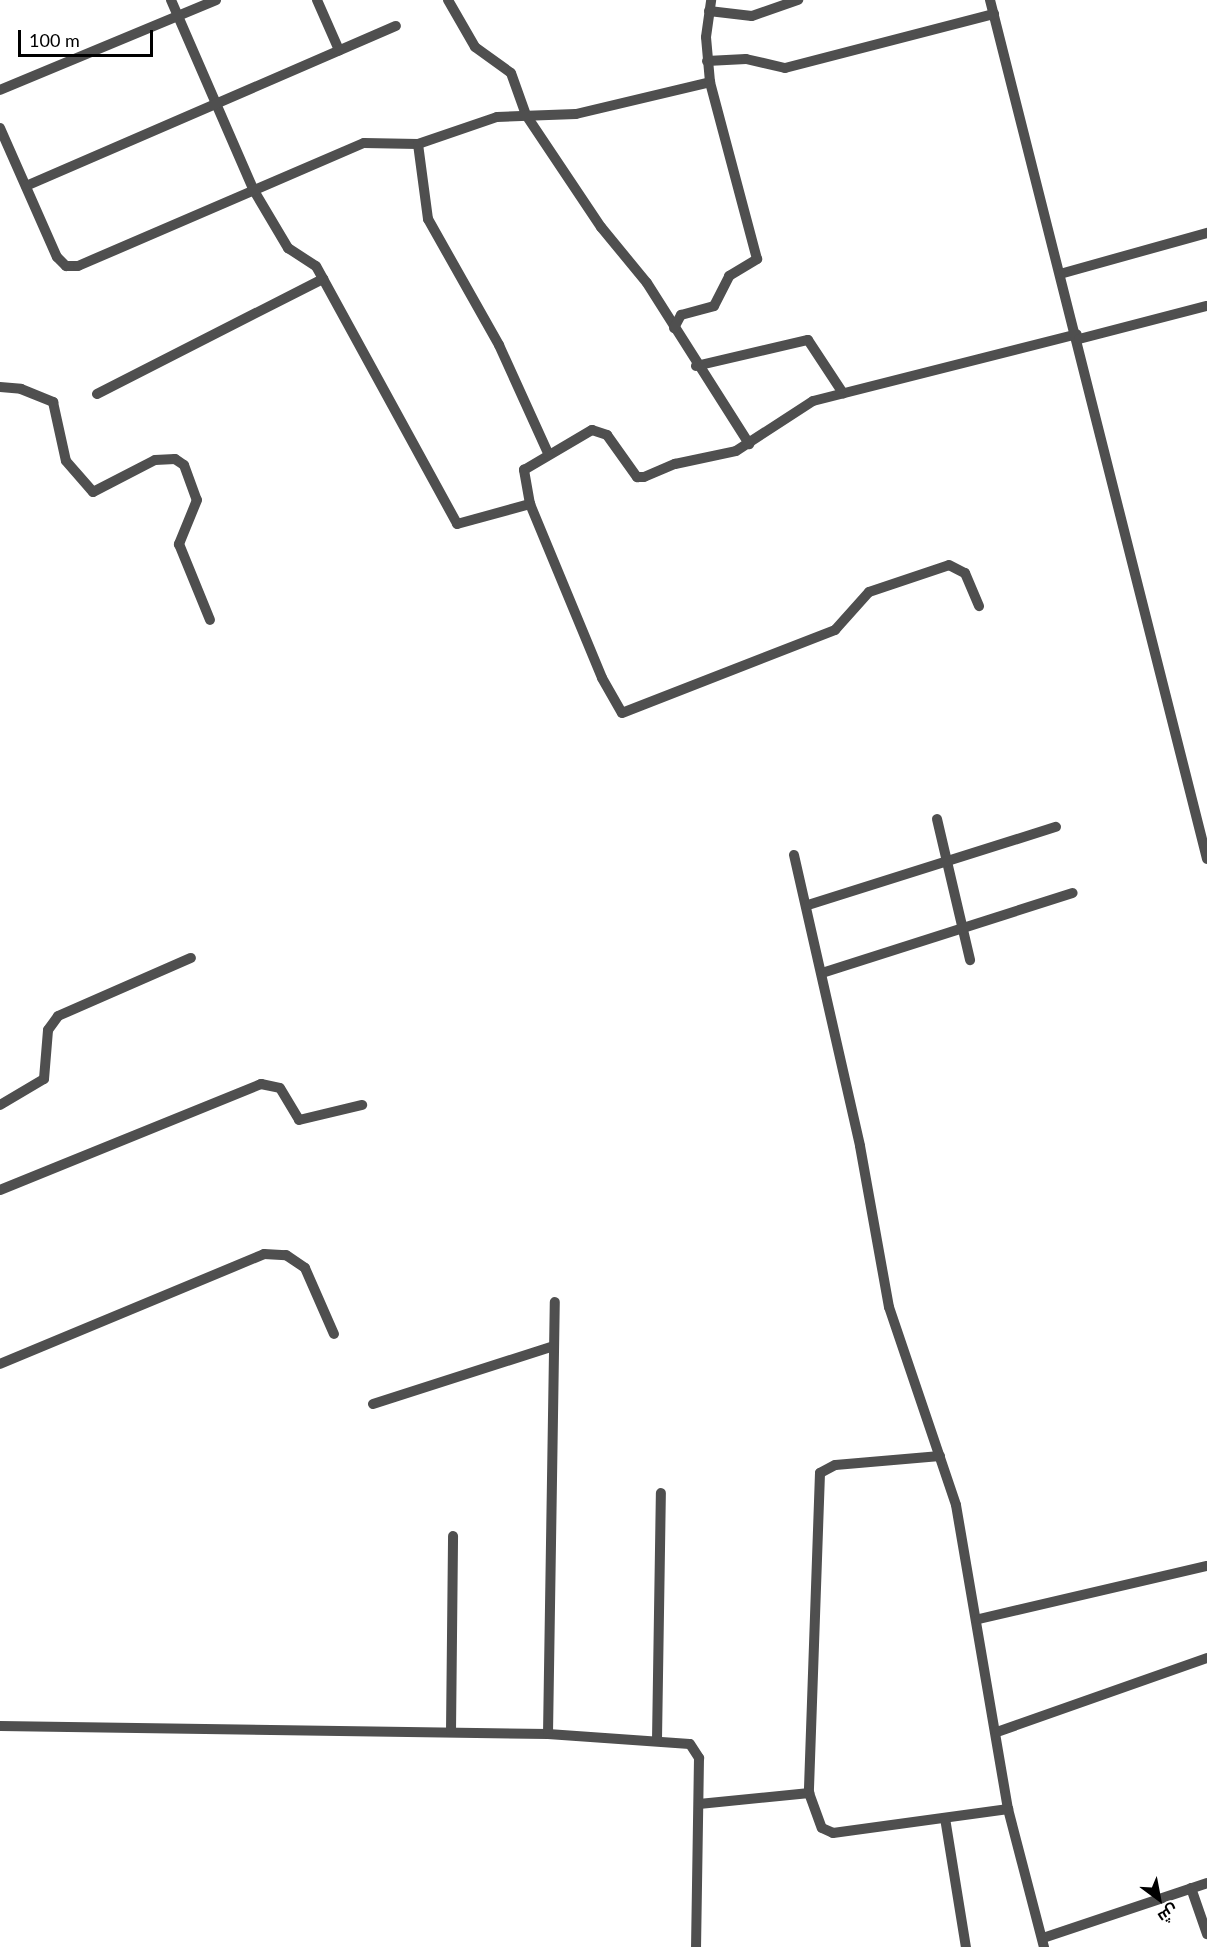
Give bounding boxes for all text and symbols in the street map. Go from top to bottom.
scale bar [21,18,156,56]
text: 100 m [29,29,80,51]
north arrow [1129,1869,1189,1929]
text: ش [1155,1901,1183,1928]

